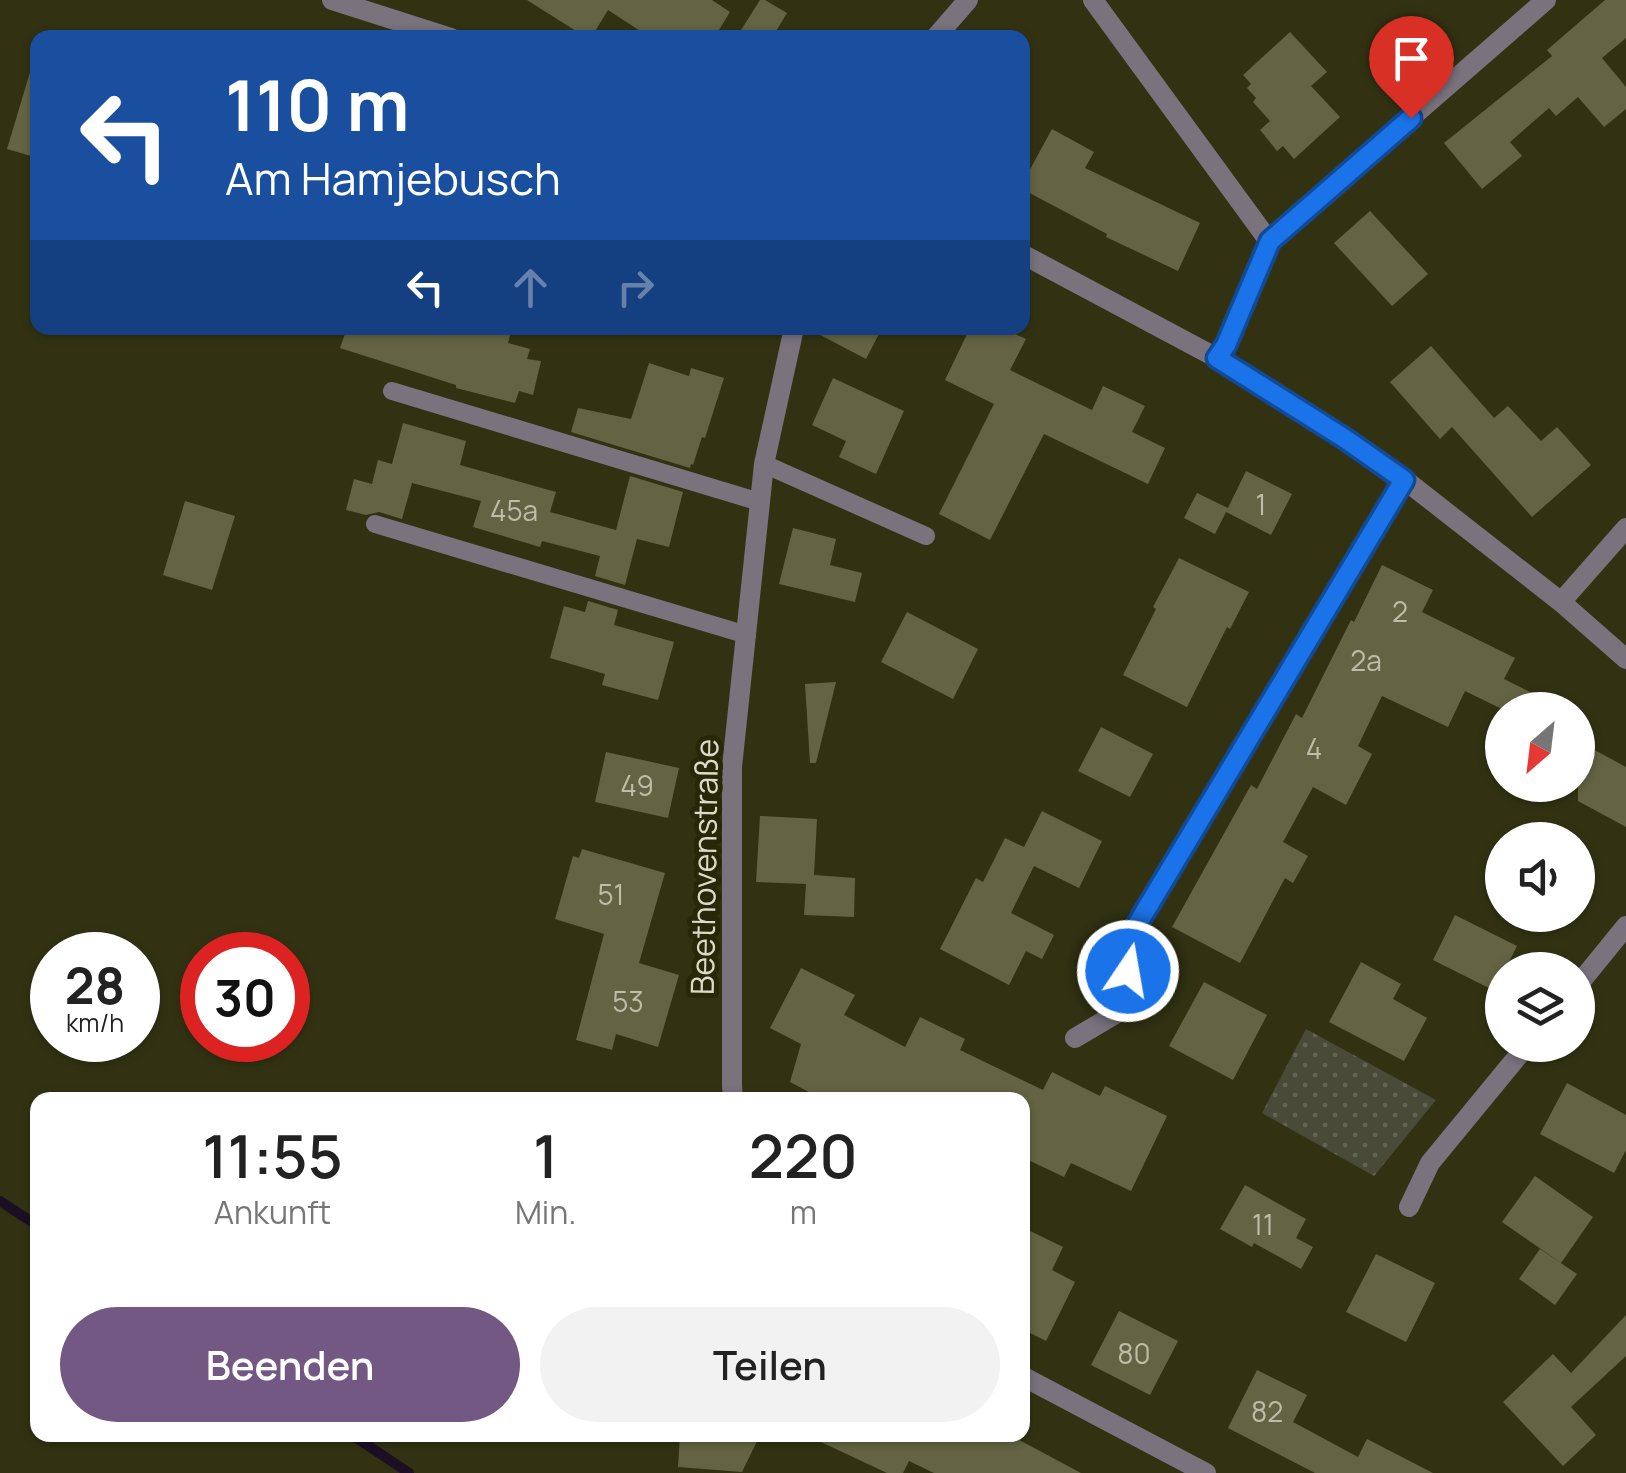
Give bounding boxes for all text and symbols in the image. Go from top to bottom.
pin [1369,16,1454,119]
icon: arrive [1384,31,1439,86]
text: 110 m [225,56,409,152]
icon: left [60,70,190,200]
text: Am Hamjebusch [225,147,561,209]
icon: left [398,260,453,315]
icon: ahead [503,260,558,315]
icon: right [608,260,663,315]
house number: 1 [1256,485,1266,523]
house number: 45a [490,491,538,529]
house number: 2 [1392,592,1408,630]
house number: 2a [1350,641,1382,679]
north arrow [1485,692,1595,802]
map controls [1485,692,1595,1062]
house number: 4 [1306,729,1322,767]
street label: Beethovenstraße [680,739,728,995]
house number: 49 [620,766,654,804]
button: sound [1485,822,1595,932]
house number: 51 [597,875,625,913]
position arrow [1076,919,1180,1023]
speed limit sign: 30 [180,932,310,1062]
text: 28 [65,951,125,1019]
button: layers [1485,952,1595,1062]
house number: 53 [612,982,644,1020]
text: km/h [66,1005,124,1040]
text: 11:55 [202,1114,343,1196]
text: 1 [533,1114,558,1196]
text: 220 [749,1114,858,1196]
text: Ankunft [214,1190,331,1234]
text: Min. [515,1190,576,1234]
text: m [790,1190,817,1234]
house number: 11 [1252,1205,1274,1243]
button: Beenden [60,1307,520,1422]
button: Teilen [540,1307,1000,1422]
house number: 80 [1117,1334,1151,1372]
house number: 82 [1251,1392,1283,1430]

